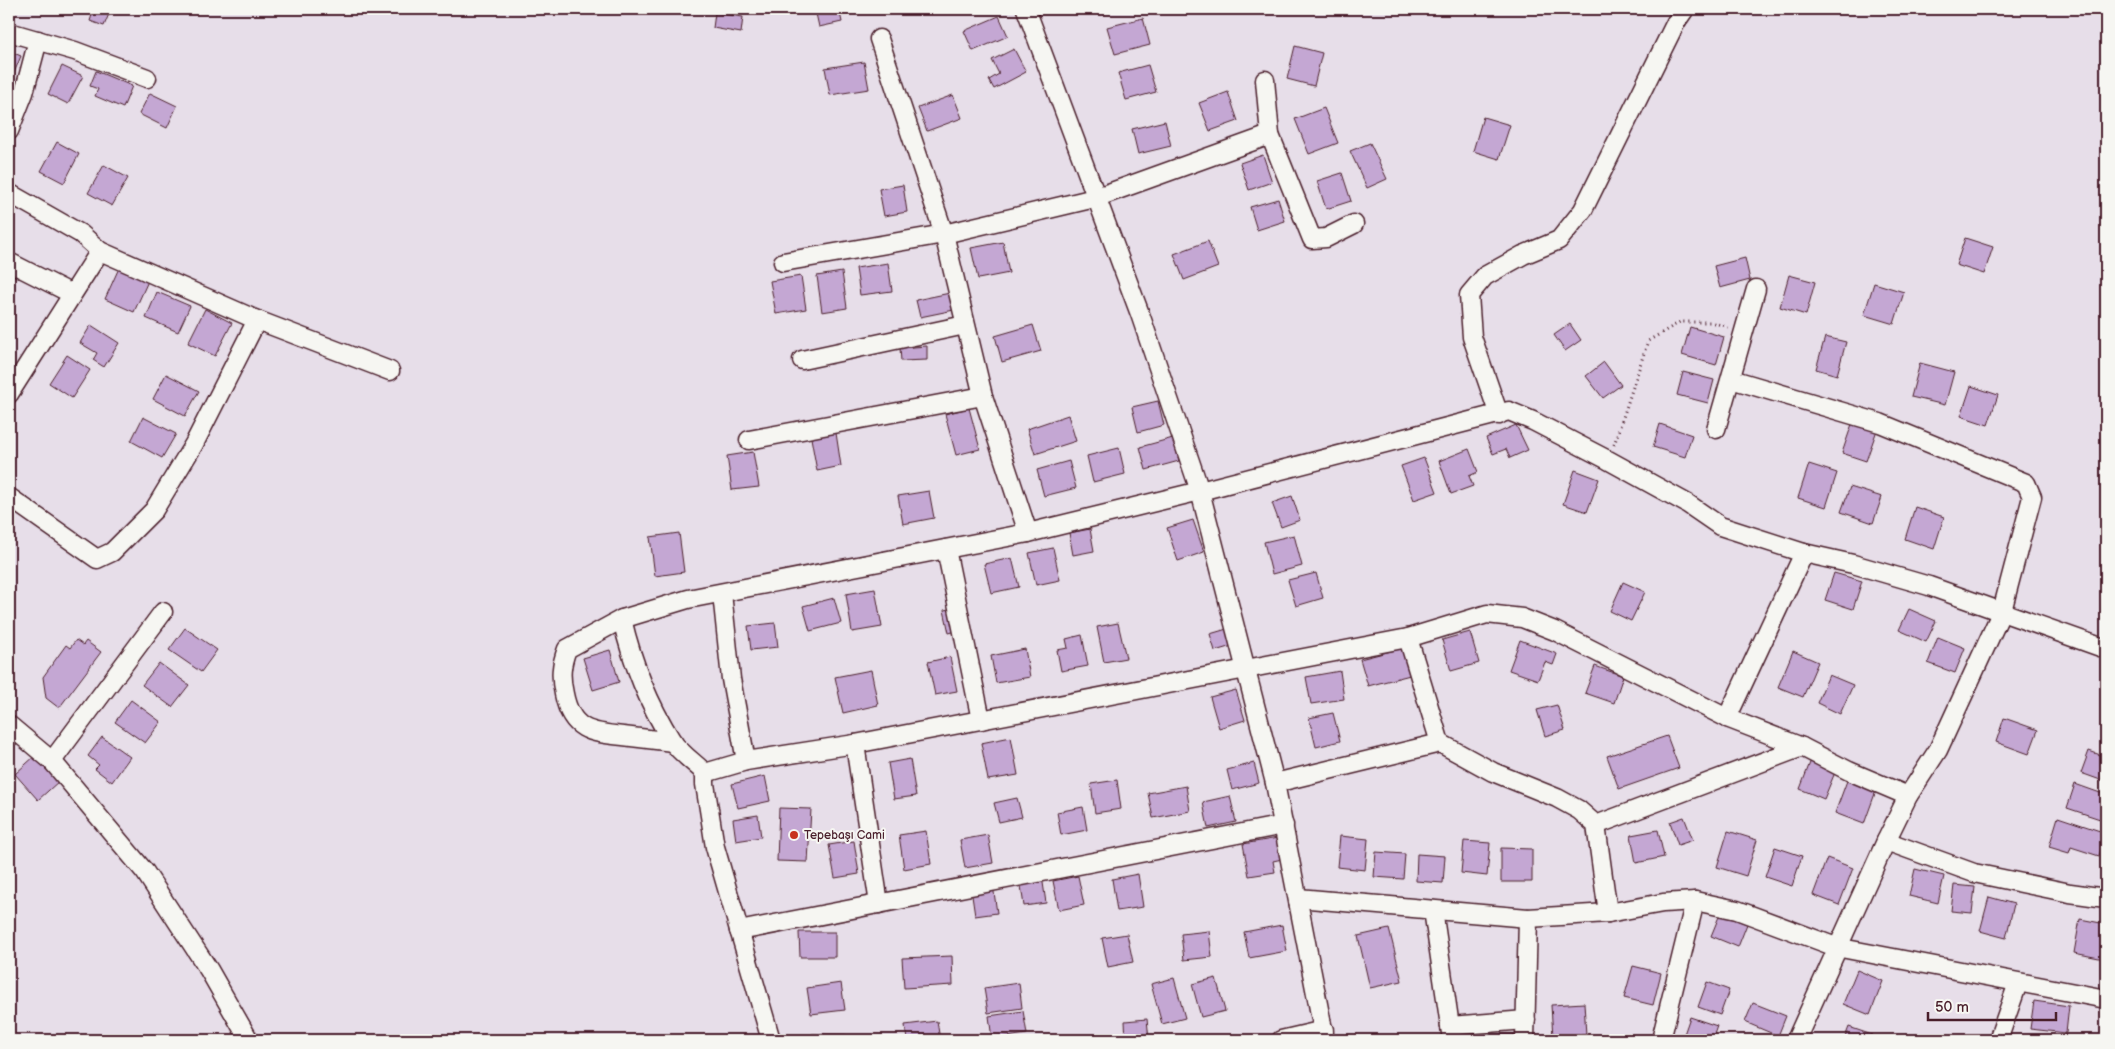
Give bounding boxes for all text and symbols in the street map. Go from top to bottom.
place label: Tepebaşı Cami [804,828,885,843]
marker: Tepebaşı Cami [788,829,800,841]
scale bar [1928,989,2055,1021]
text: 50 m [1935,998,1969,1017]

